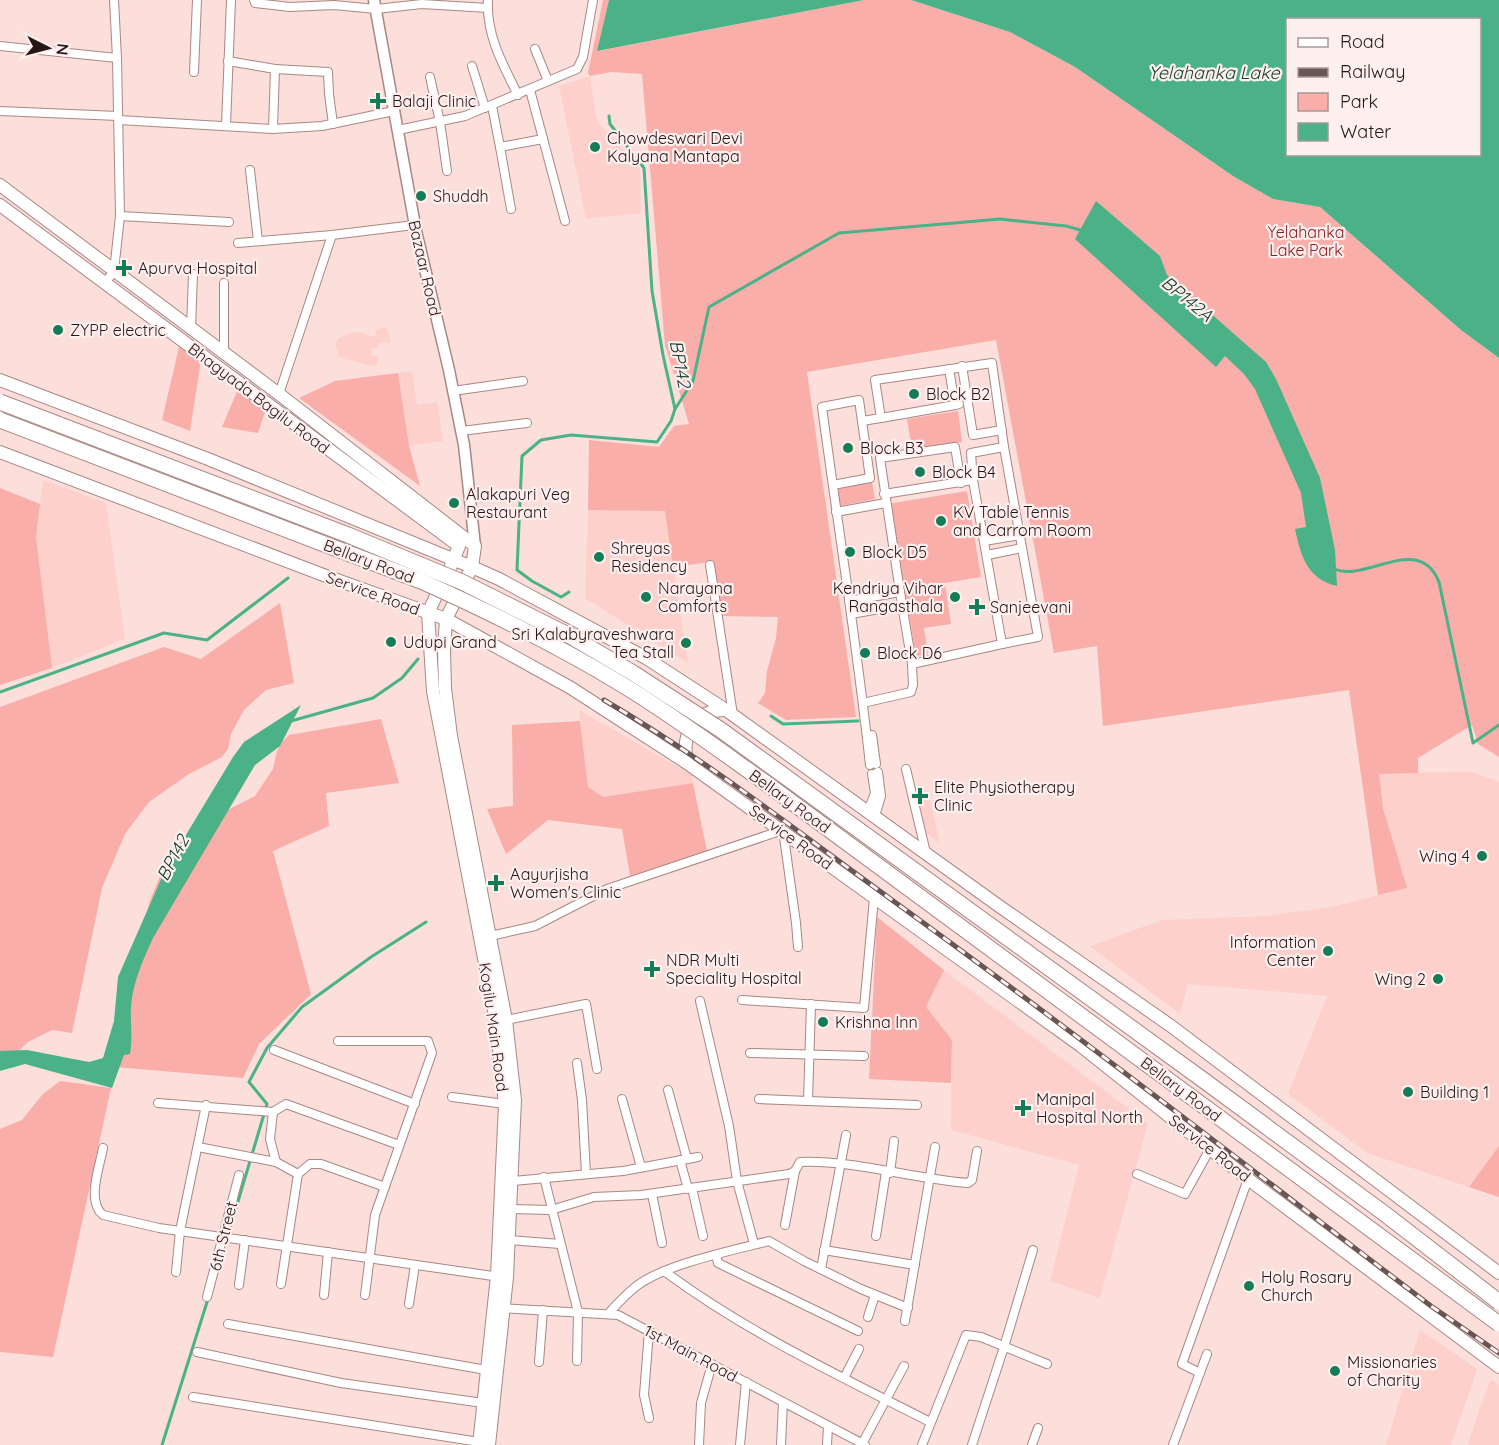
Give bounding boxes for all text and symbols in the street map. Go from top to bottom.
north arrow [18,18,78,78]
legend [1286,18,1481,156]
text: Road [1340,30,1385,53]
text: N [52,43,73,56]
text: Railway [1340,60,1406,83]
water label: Yelahanka Lake [1148,61,1280,84]
text: Park [1340,90,1378,113]
place label: Balaji Clinic [392,91,476,111]
marker: Balaji Clinic [369,92,387,110]
text: Water [1340,120,1391,143]
place label: Chowdeswari Devi Kalyana Mantapa [607,128,743,166]
marker: Chowdeswari Devi Kalyana Mantapa [588,140,602,154]
place label: Shuddh [433,186,489,206]
marker: Shuddh [414,189,428,203]
street label: Bazaar Road [404,218,446,318]
park label: Yelahanka Lake Park [1268,222,1344,260]
place label: Apurva Hospital [138,258,257,278]
marker: Apurva Hospital [115,259,133,277]
water label: BP142A [1157,271,1218,327]
place label: ZYPP electric [70,320,166,340]
marker: ZYPP electric [51,323,65,337]
street label: Bhagyada Bagilu Road [184,338,334,458]
water label: BP142 [665,338,697,392]
place label: Block B2 [926,384,990,404]
marker: Block B2 [907,387,921,401]
place label: Block B3 [860,438,924,458]
marker: Block B3 [841,441,855,455]
place label: Block B4 [932,462,996,482]
marker: Block B4 [913,465,927,479]
place label: Alakapuri Veg Restaurant [466,484,570,522]
marker: Alakapuri Veg Restaurant [447,496,461,510]
place label: KV Table Tennis and Carrom Room [953,502,1091,540]
marker: KV Table Tennis and Carrom Room [934,514,948,528]
street label: Bellary Road [321,534,417,588]
place label: Shreyas Residency [611,538,687,576]
place label: Block D5 [862,542,927,562]
marker: Block D5 [843,545,857,559]
marker: Shreyas Residency [592,550,606,564]
street label: Service Road [323,567,423,619]
place label: Narayana Comforts [658,578,733,616]
place label: Kendriya Vihar Rangasthala [833,578,943,616]
marker: Narayana Comforts [639,590,653,604]
marker: Kendriya Vihar Rangasthala [948,590,962,604]
place label: Sanjeevani [990,597,1071,617]
marker: Sanjeevani [968,598,986,616]
place label: Sri Kalabyraveshwara Tea Stall [511,624,674,662]
place label: Udupi Grand [403,632,497,652]
marker: Udupi Grand [384,635,398,649]
marker: Sri Kalabyraveshwara Tea Stall [679,636,693,650]
place label: Block D6 [877,643,942,663]
marker: Block D6 [858,646,872,660]
street label: Bellary Road [745,765,835,837]
place label: Elite Physiotherapy Clinic [934,777,1075,815]
marker: Elite Physiotherapy Clinic [911,787,929,805]
street label: Service Road [745,800,837,874]
water label: BP142 [151,829,195,884]
place label: Wing 4 [1419,846,1470,866]
marker: Wing 4 [1475,849,1489,863]
place label: Aayurjisha Women's Clinic [510,864,621,902]
marker: Aayurjisha Women's Clinic [487,874,505,892]
place label: Information Center [1230,932,1316,970]
marker: Information Center [1321,944,1335,958]
place label: NDR Multi Speciality Hospital [666,950,802,988]
marker: NDR Multi Speciality Hospital [643,960,661,978]
street label: Kogilu Main Road [475,961,513,1093]
place label: Wing 2 [1375,969,1426,989]
marker: Wing 2 [1431,972,1445,986]
place label: Krishna Inn [835,1012,918,1032]
marker: Krishna Inn [816,1015,830,1029]
street label: Bellary Road [1137,1052,1225,1126]
place label: Building 1 [1420,1082,1489,1102]
marker: Building 1 [1401,1085,1415,1099]
place label: Manipal Hospital North [1036,1089,1143,1127]
marker: Manipal Hospital North [1014,1099,1032,1117]
street label: Service Road [1165,1110,1255,1186]
street label: 6th Street [205,1199,241,1273]
place label: Holy Rosary Church [1261,1267,1352,1305]
marker: Holy Rosary Church [1242,1279,1256,1293]
street label: 1st Main Road [641,1320,741,1386]
place label: Missionaries of Charity [1347,1352,1437,1390]
marker: Missionaries of Charity [1328,1364,1342,1378]

